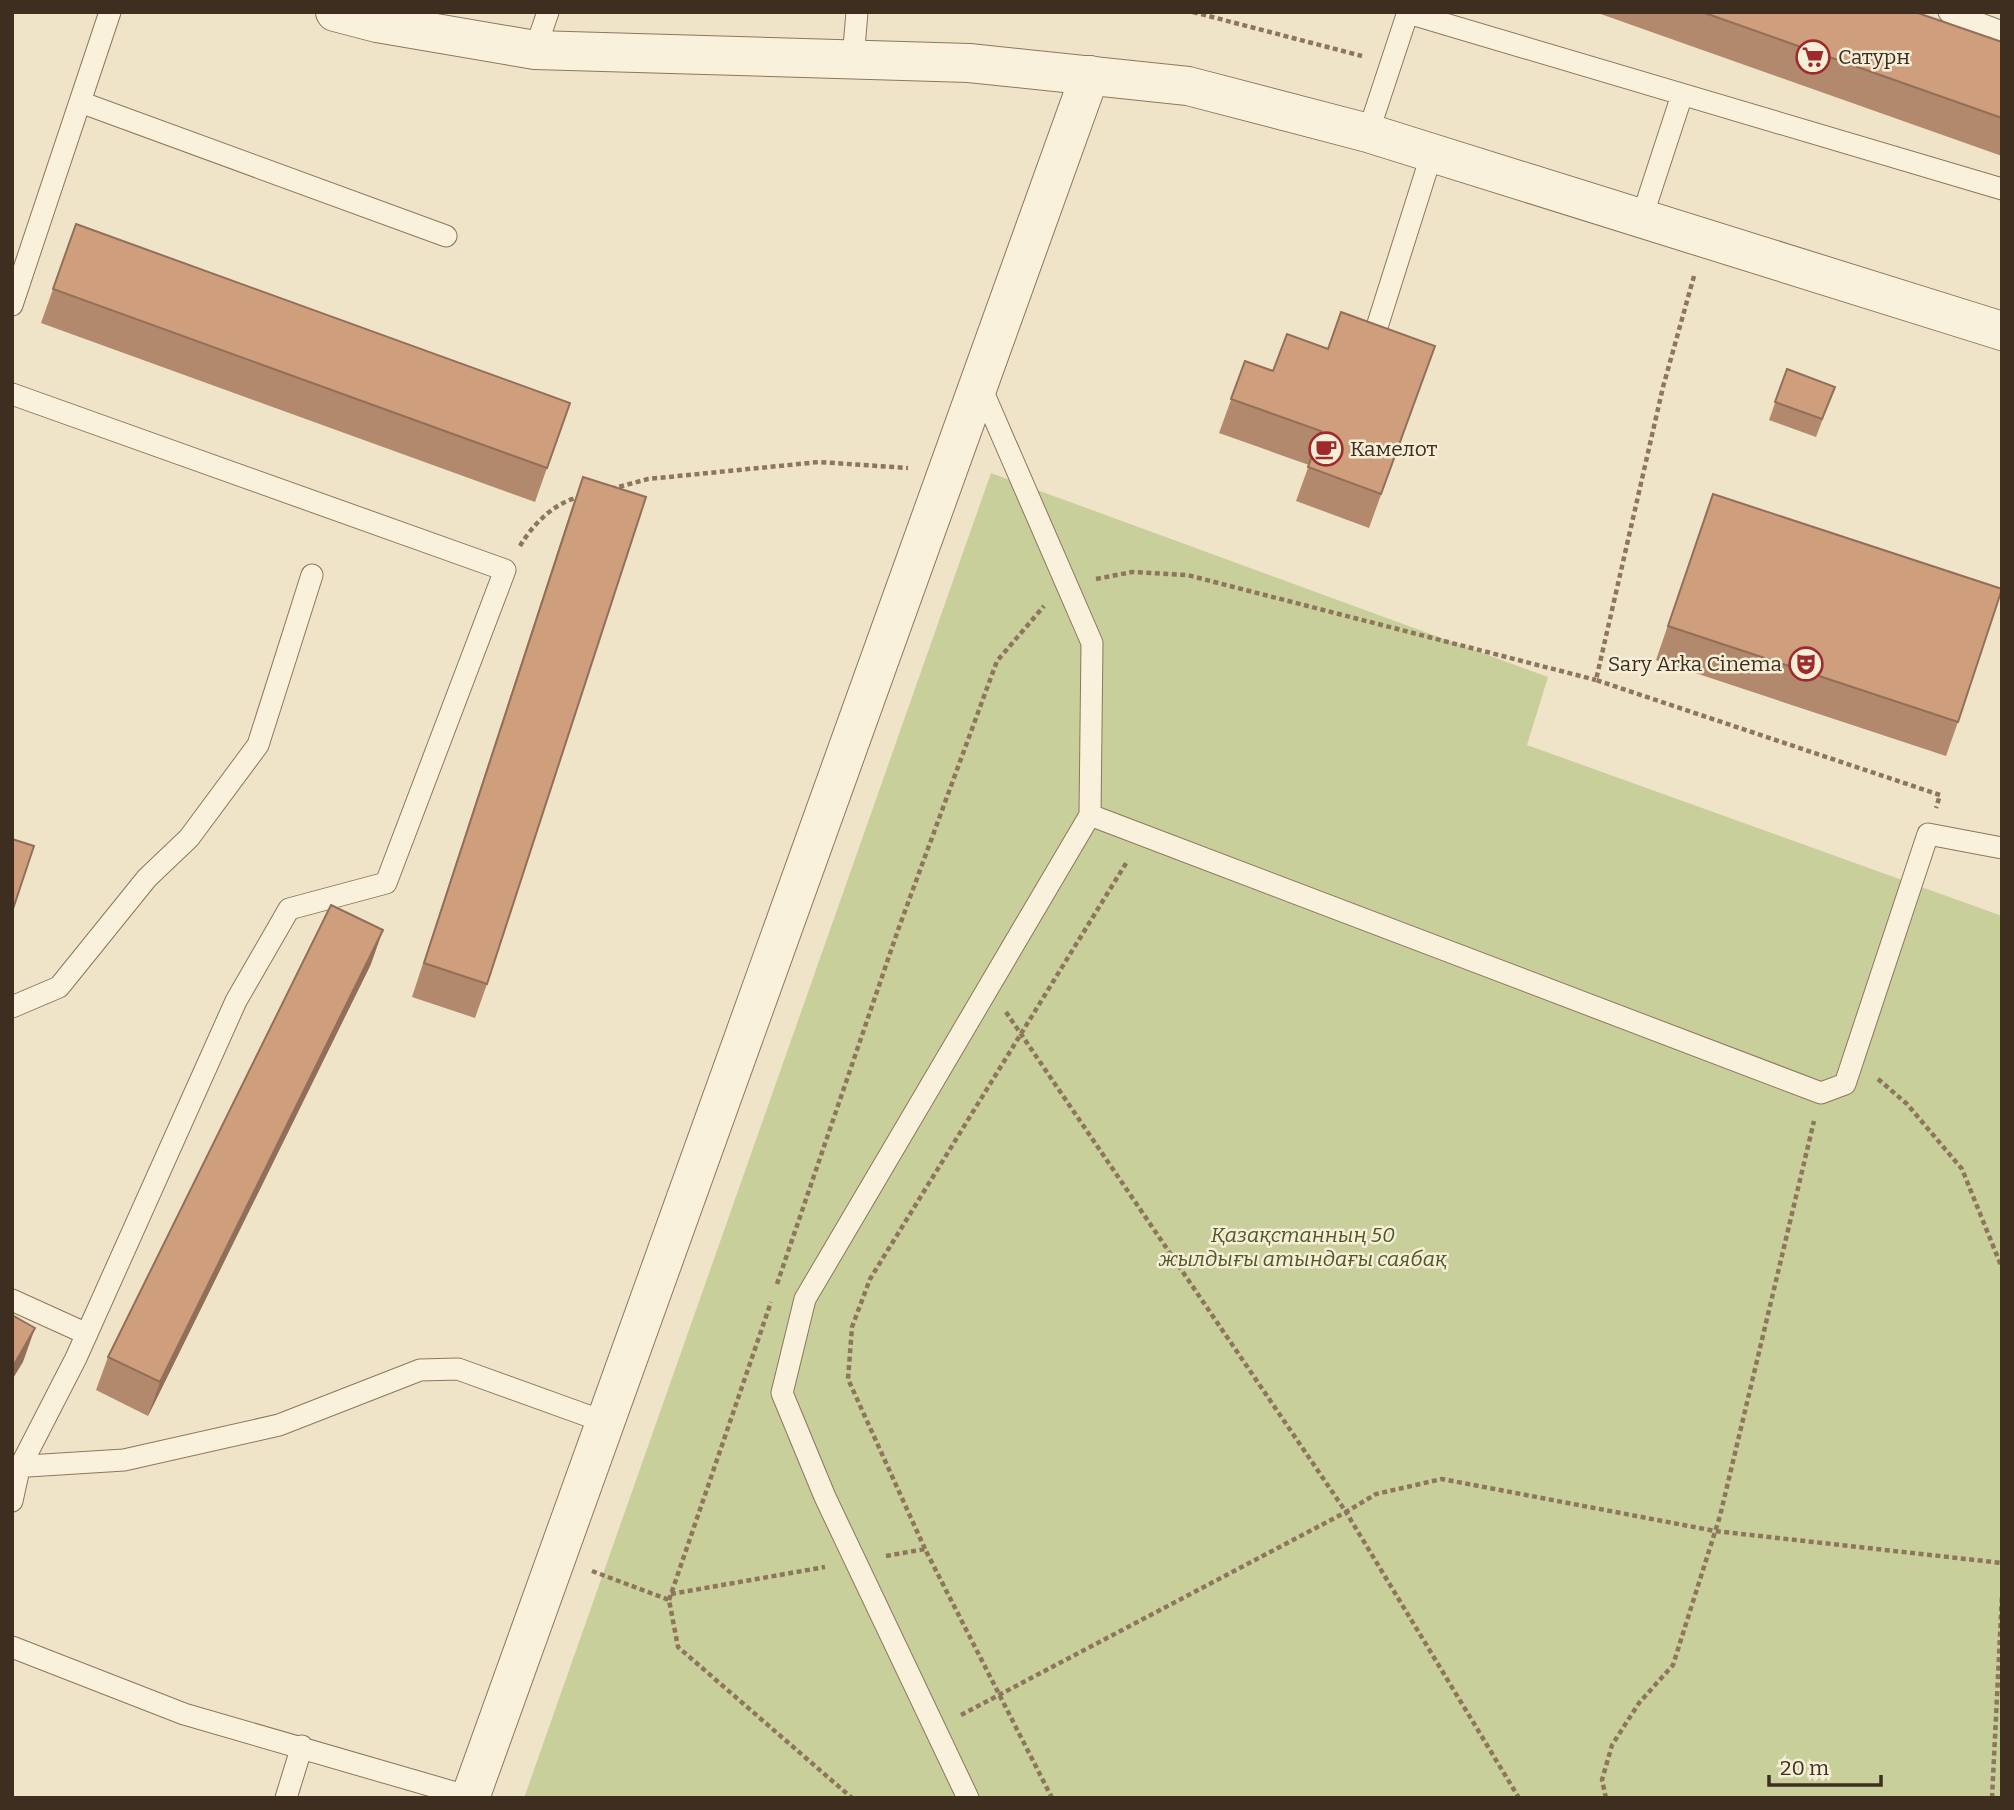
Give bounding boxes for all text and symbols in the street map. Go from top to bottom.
supermarket icon: Сатурн [1794,38,1832,76]
place label: Сатурн [1838,44,1910,70]
cafe icon: Камелот [1307,430,1345,468]
place label: Камелот [1350,436,1438,462]
theatre icon: Sary Arka Cinema [1787,645,1825,683]
place label: Sary Arka Cinema [1608,651,1783,677]
park label: Қазақстанның 50 жылдығы атындағы саябақ [1158,1222,1447,1272]
scale bar [1769,1744,1881,1788]
text: 20 m [1780,1755,1829,1781]

